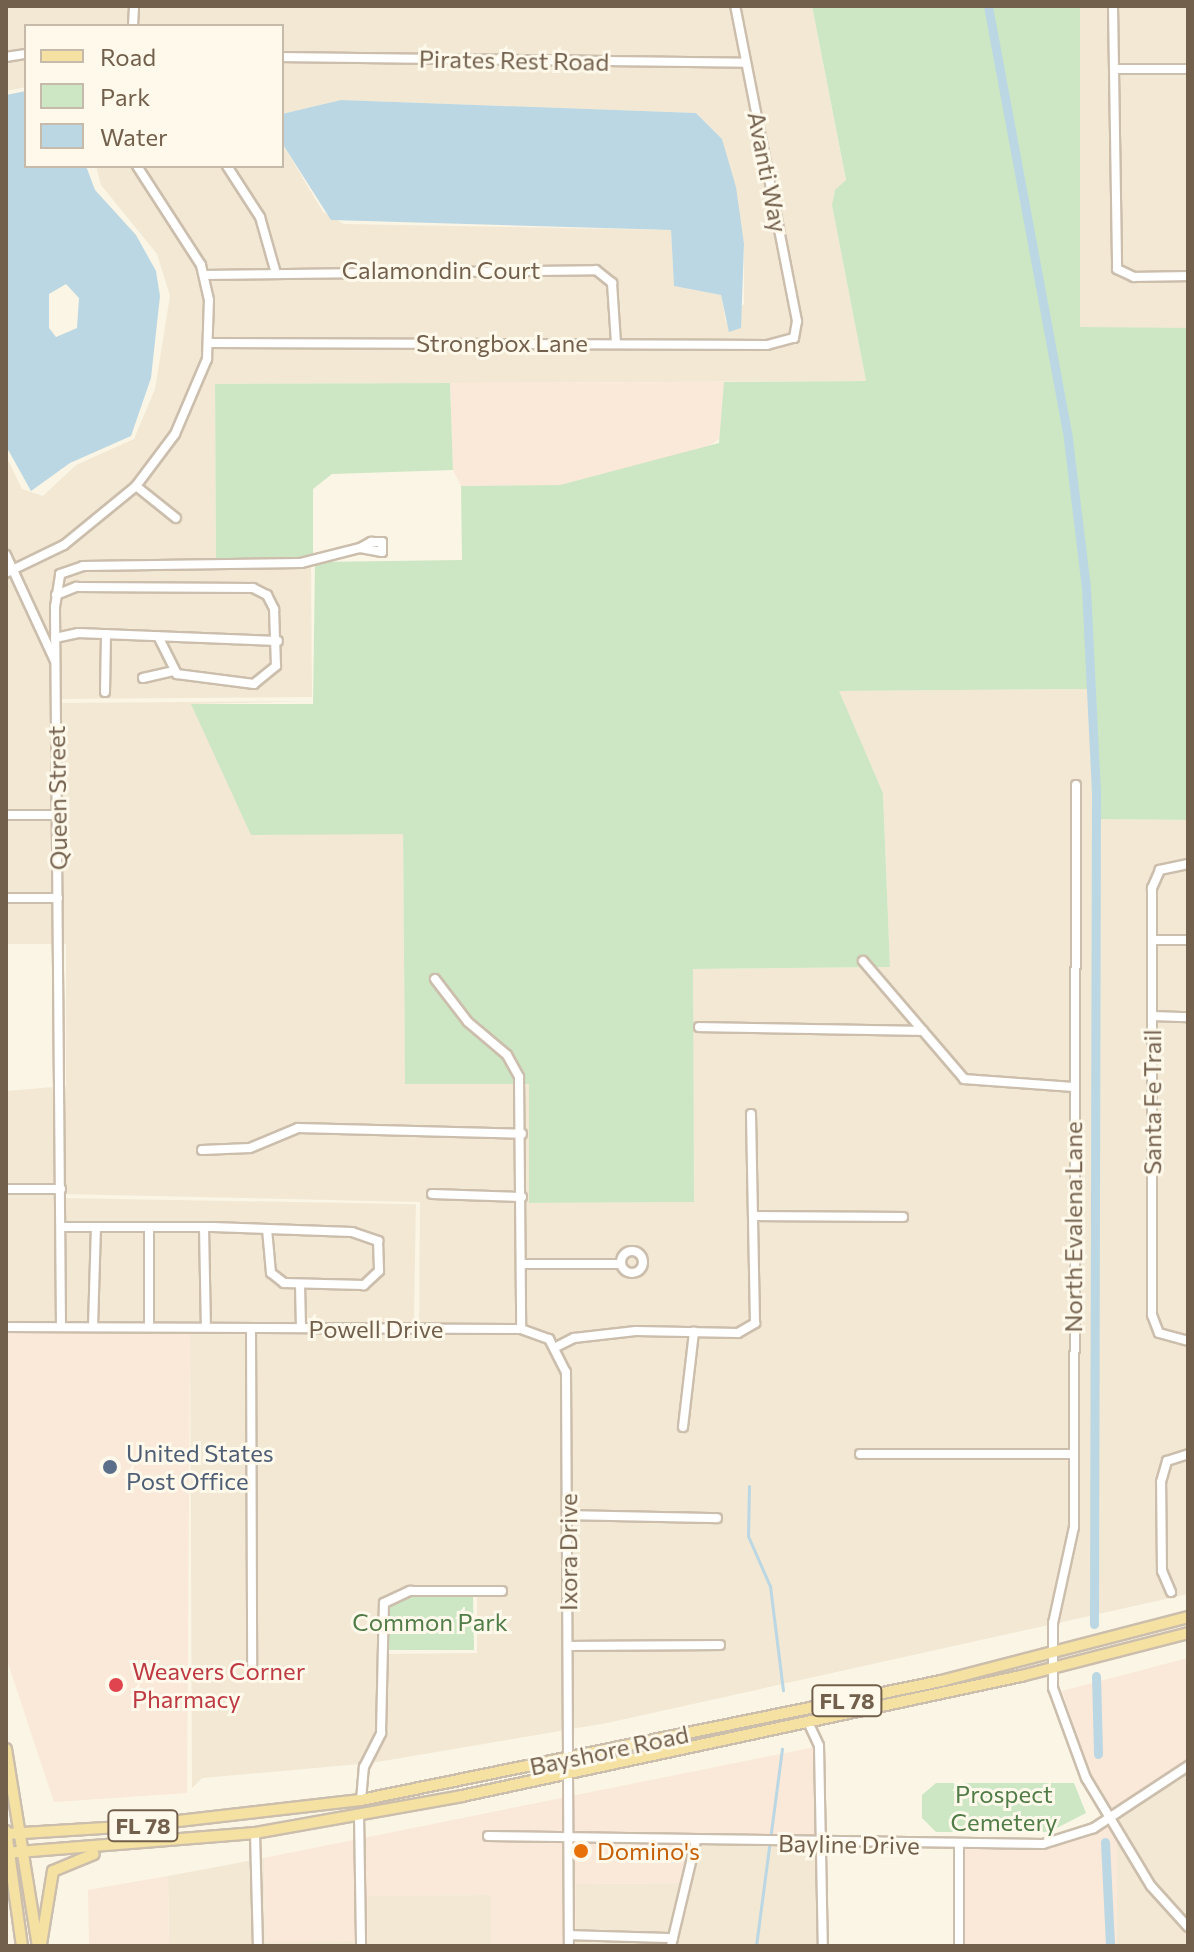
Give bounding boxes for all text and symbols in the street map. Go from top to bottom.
legend [24,24,284,168]
text: Road [100,42,156,71]
street label: Pirates Rest Road [419,44,609,76]
text: Park [100,82,150,111]
street label: Avanti Way [742,109,794,235]
text: Water [100,122,168,151]
street label: Calamondin Court [342,256,540,284]
street label: Strongbox Lane [416,329,588,357]
street label: Queen Street [41,726,73,870]
street label: Santa Fe Trail [1138,1029,1166,1175]
street label: North Evalena Lane [1059,1121,1087,1333]
street label: Powell Drive [309,1315,443,1343]
place label: United States Post Office [126,1439,274,1495]
marker: United States Post Office [101,1458,119,1476]
street label: Ixora Drive [554,1493,582,1611]
park label: Common Park [352,1608,508,1636]
place label: Weavers Corner Pharmacy [132,1657,305,1713]
marker: Weavers Corner Pharmacy [107,1676,125,1694]
road number: FL 78 [811,1683,883,1719]
street label: Bayshore Road [527,1719,691,1781]
park label: Prospect Cemetery [951,1780,1057,1836]
road number: FL 78 [107,1808,179,1844]
street label: Bayline Drive [778,1828,920,1860]
place label: Domino's [597,1837,700,1865]
marker: Domino's [572,1842,590,1860]

